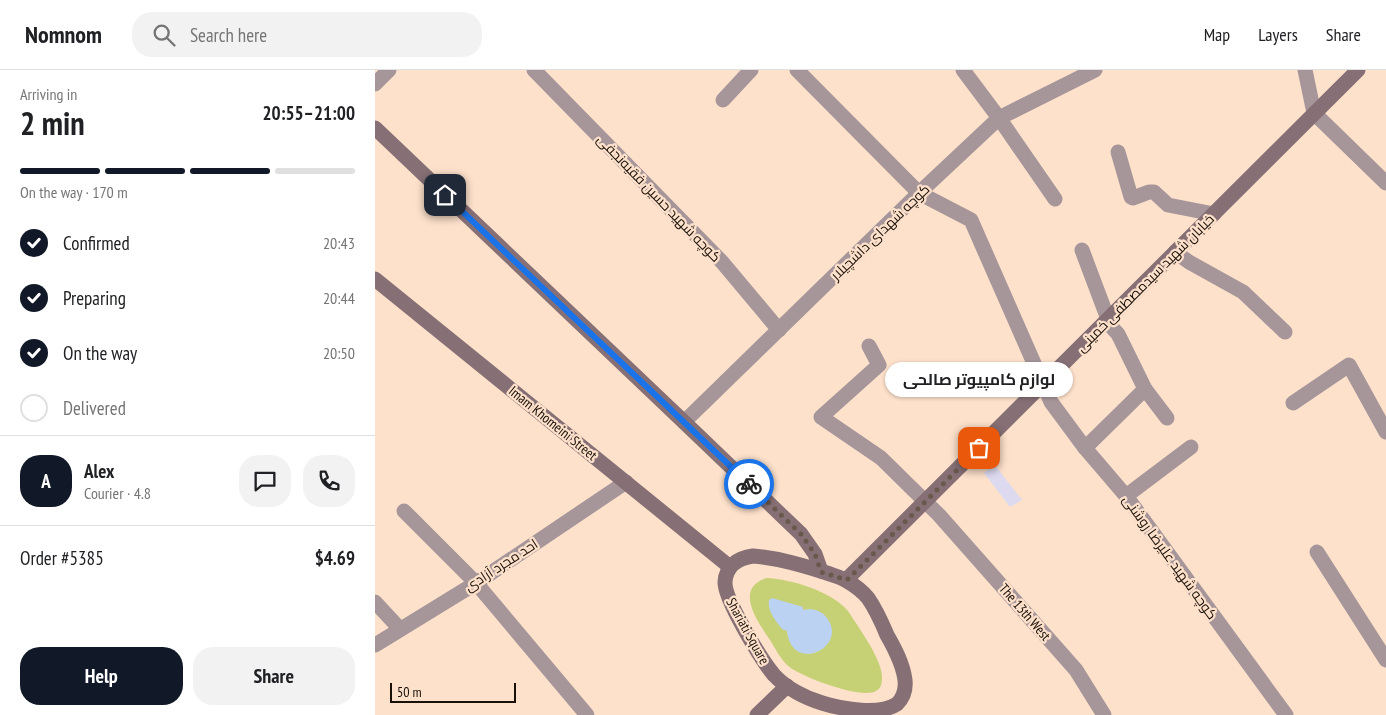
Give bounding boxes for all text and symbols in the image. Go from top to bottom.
search box [132,12,482,57]
text: Nomnom [25,19,102,50]
icon: search [150,21,178,49]
text: Search here [190,23,267,47]
text: Map [1204,23,1230,46]
text: Layers [1258,23,1298,46]
text: Share [1326,23,1361,46]
text: Arriving in [20,84,77,104]
text: 20:55–21:00 [262,101,355,125]
text: 2 min [20,102,85,144]
street label: کوچه شهید حسین فقیه‌نجفی [592,130,725,266]
pin [424,174,466,216]
street label: کوچه شهدای داشچیلار [826,180,934,285]
icon: home [431,181,459,209]
text: On the way · 170 m [20,182,128,202]
street label: خیابان شهید سیدمصطفی خمینی [1072,210,1218,356]
icon: check [20,229,48,257]
text: Confirmed [63,231,130,255]
text: 20:43 [323,233,355,253]
icon: check [20,284,48,312]
text: Preparing [63,286,126,310]
text: 20:44 [323,288,355,308]
icon: check [20,339,48,367]
text: On the way [63,341,137,365]
text: 20:50 [323,343,355,363]
callout: لوازم کامپیوتر صالحی [885,363,1073,398]
text: لوازم کامپیوتر صالحی [903,369,1055,389]
street label: Imam Khomeini Street [505,382,601,464]
text: Delivered [63,396,126,420]
pin [958,427,1000,469]
icon: bag [965,434,993,462]
button: chat [239,455,291,507]
button: phone [303,455,355,507]
text: Alex [84,459,114,483]
courier [724,459,774,509]
text: A [41,469,51,493]
icon: bike [735,470,763,498]
text: Courier · 4.8 [84,483,151,503]
street label: کوچه شهید علیرضا روشنی [1118,491,1221,624]
street label: احد مجرد آزادی [461,535,541,595]
text: Order #5385 [20,546,104,570]
text: $4.69 [315,546,355,570]
street label: The 13th West [995,580,1055,644]
street label: Shariati Square [722,595,774,668]
button: Help [20,647,183,705]
button: Share [193,647,355,705]
scale bar [390,680,516,703]
text: 50 m [397,683,422,701]

